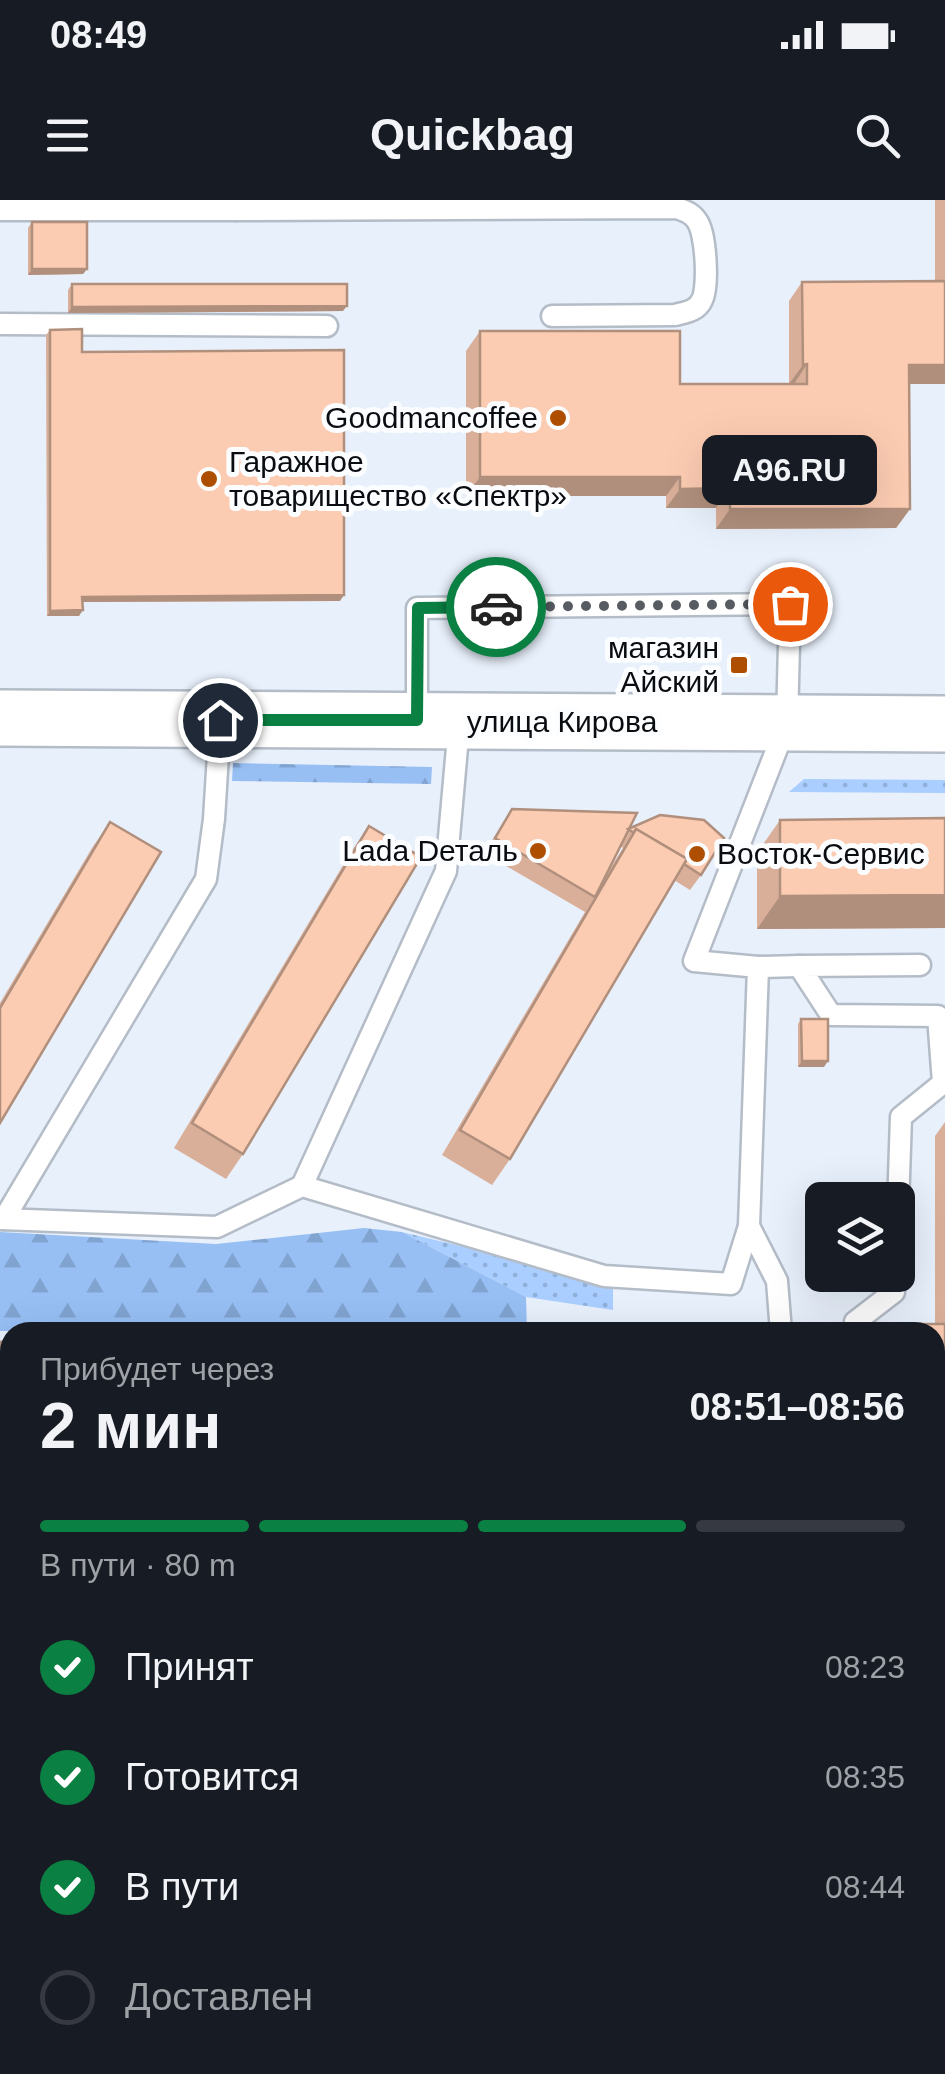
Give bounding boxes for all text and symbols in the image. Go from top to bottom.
text: 08:49 [50,14,147,56]
icon: menu [40,108,95,163]
icon: search [850,108,905,163]
text: Quickbag [370,109,575,160]
place label: Goodmancoffee [325,401,538,434]
marker: Goodmancoffee [547,407,569,429]
callout: А96.RU [702,434,878,504]
place label: Гаражное товарищество «Спектр» [229,445,567,512]
text: А96.RU [733,452,846,488]
marker: Гаражное товарищество «Спектр» [198,468,220,490]
courier [446,557,546,657]
pin [748,562,833,647]
icon: bag [763,577,818,632]
icon: car [469,580,524,635]
place label: магазин Айский [608,631,719,698]
marker: магазин Айский [728,654,750,676]
pin [178,678,263,763]
icon: home [193,693,248,748]
street label: улица Кирова [467,705,658,738]
place label: Lada Dеталь [342,834,518,867]
place label: Восток-Сервис [717,837,925,870]
marker: Lada Dеталь [527,840,549,862]
marker: Восток-Сервис [686,843,708,865]
map controls [805,1182,915,1292]
button: layers [805,1182,915,1292]
text: Прибудет через [40,1351,274,1387]
text: 08:51–08:56 [689,1386,905,1428]
text: 2 мин [40,1389,222,1462]
text: В пути · 80 m [40,1547,236,1583]
icon: check [40,1640,95,1695]
text: Принят [125,1646,254,1688]
text: 08:23 [825,1649,905,1685]
icon: check [40,1750,95,1805]
text: Готовится [125,1756,299,1798]
text: 08:35 [825,1759,905,1795]
icon: check [40,1860,95,1915]
text: В пути [125,1866,239,1908]
text: 08:44 [825,1869,905,1905]
text: Доставлен [125,1976,313,2018]

